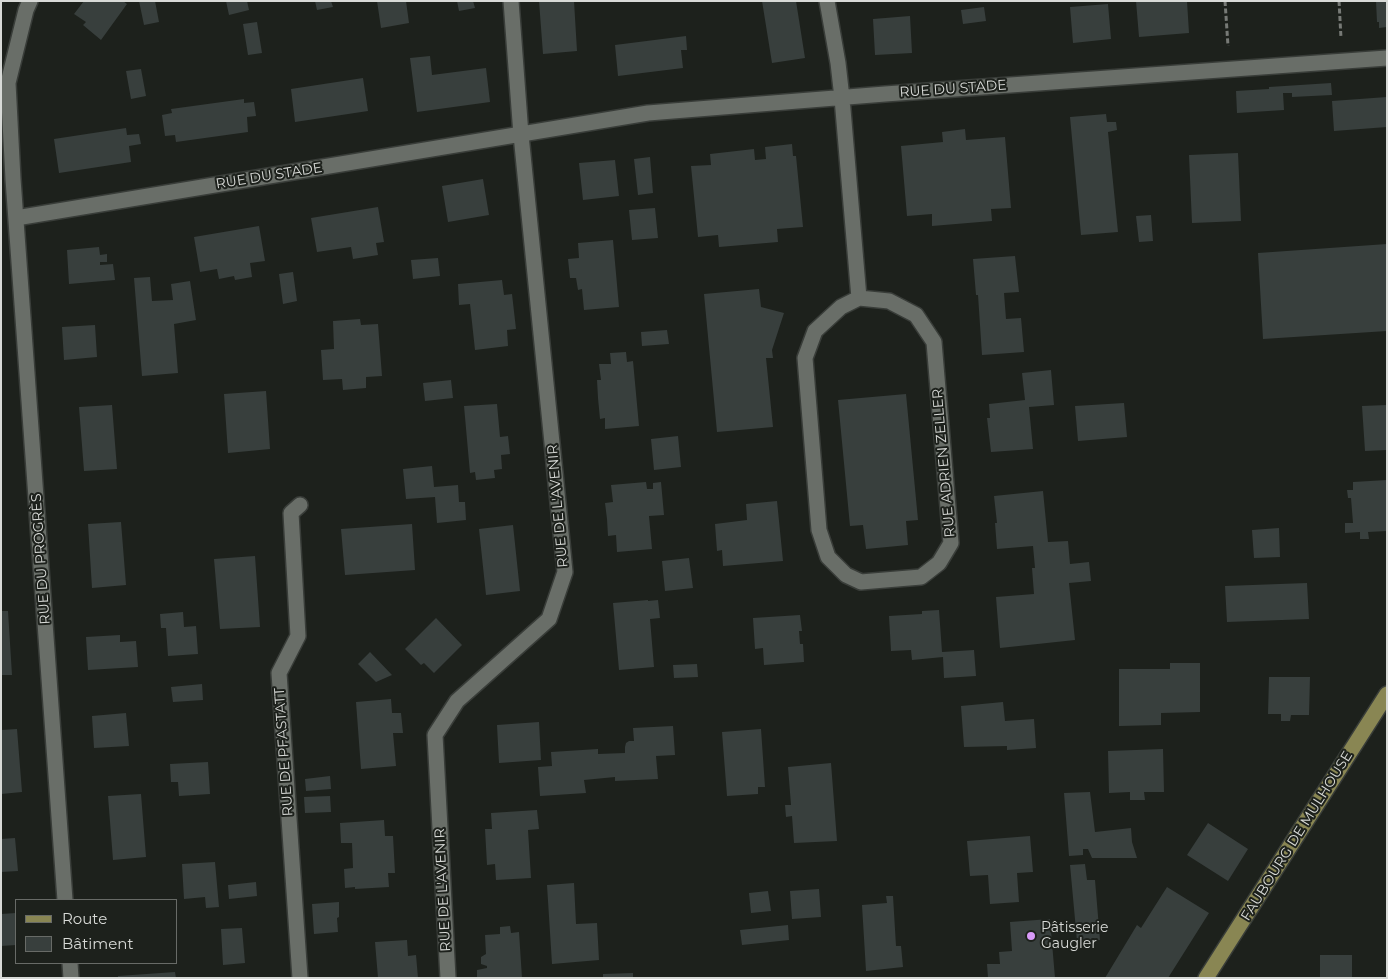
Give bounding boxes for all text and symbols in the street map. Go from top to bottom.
street label: RUE DU STADE [899,77,1007,101]
street label: RUE DU STADE [215,159,323,193]
street label: RUE ADRIEN ZELLER [929,388,959,538]
street label: RUE DE L'AVENIR [544,444,572,568]
street label: RUE DU PROGRÈS [28,493,54,625]
street label: RUE DE PFASTATT [271,687,297,817]
street label: FAUBOURG DE MULHOUSE [1238,748,1356,924]
street label: RUE DE L'AVENIR [431,828,455,952]
legend [15,899,178,964]
text: Route [62,909,107,928]
place label: Pâtisserie Gaugler [1041,920,1108,952]
marker: Pâtisserie Gaugler [1025,930,1037,942]
text: Bâtiment [62,934,134,953]

